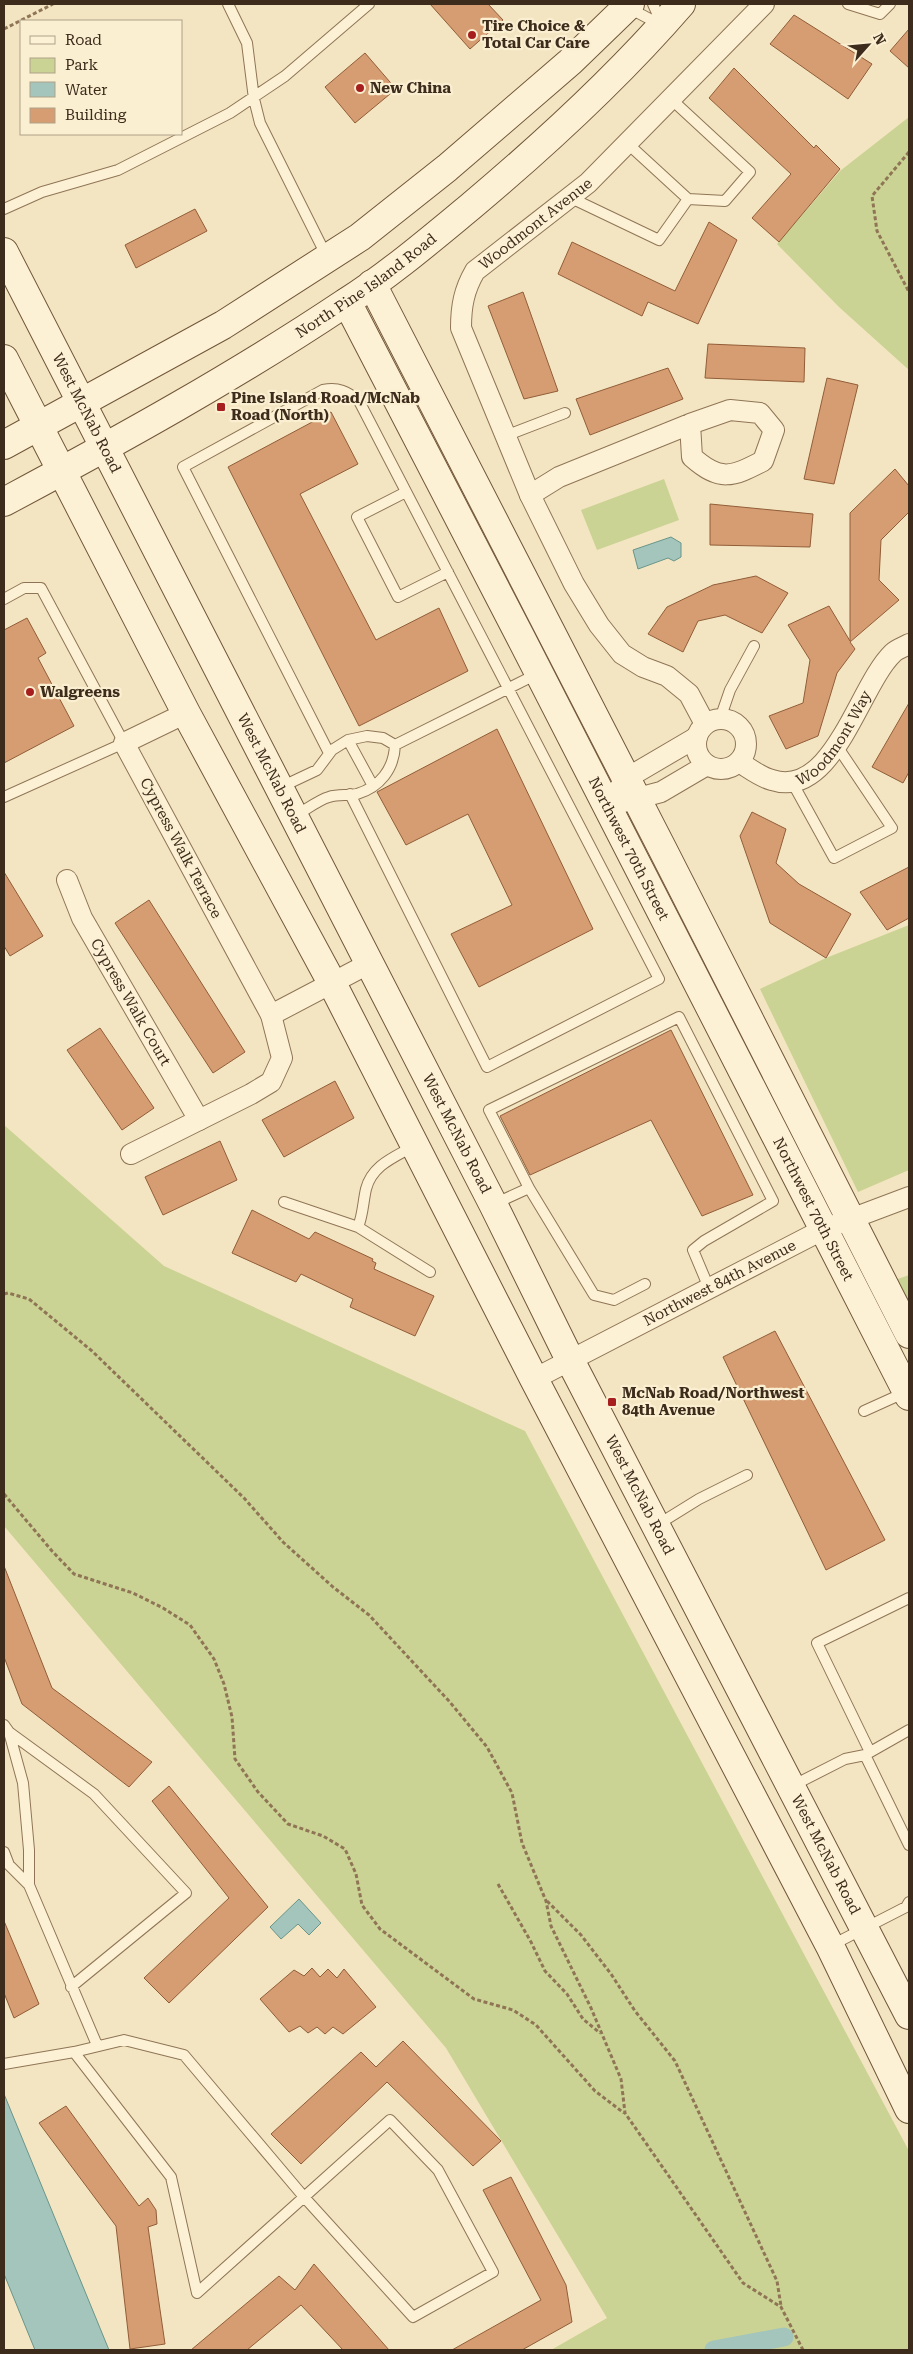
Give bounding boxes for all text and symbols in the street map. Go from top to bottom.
place label: Tire Choice & Total Car Care [482,17,590,52]
legend [20,20,182,135]
north arrow [843,20,893,70]
marker: Tire Choice & Total Car Care [466,29,478,41]
text: Road [65,31,102,49]
text: N [870,31,889,48]
text: Park [65,56,99,74]
place label: New China [370,79,451,97]
text: Water [65,81,107,99]
marker: New China [354,82,366,94]
text: Building [65,106,127,124]
street label: Woodmont Avenue [475,174,596,273]
street label: North Pine Island Road [292,229,440,342]
street label: West McNab Road [48,350,125,476]
place label: Pine Island Road/McNab Road (North) [231,389,420,424]
marker: Pine Island Road/McNab Road (North) [215,401,227,413]
place label: Walgreens [40,683,120,701]
marker: Walgreens [24,686,36,698]
street label: Woodmont Way [793,687,875,789]
street label: West McNab Road [234,710,310,837]
street label: Northwest 70th Street [585,774,673,924]
street label: Cypress Walk Terrace [136,775,226,921]
street label: Cypress Walk Court [87,935,175,1069]
street label: West McNab Road [419,1071,495,1197]
street label: Northwest 70th Street [769,1134,858,1284]
street label: Northwest 84th Avenue [640,1236,799,1330]
place label: McNab Road/Northwest 84th Avenue [622,1384,805,1419]
marker: McNab Road/Northwest 84th Avenue [606,1396,618,1408]
street label: West McNab Road [601,1432,678,1558]
street label: West McNab Road [788,1792,864,1918]

